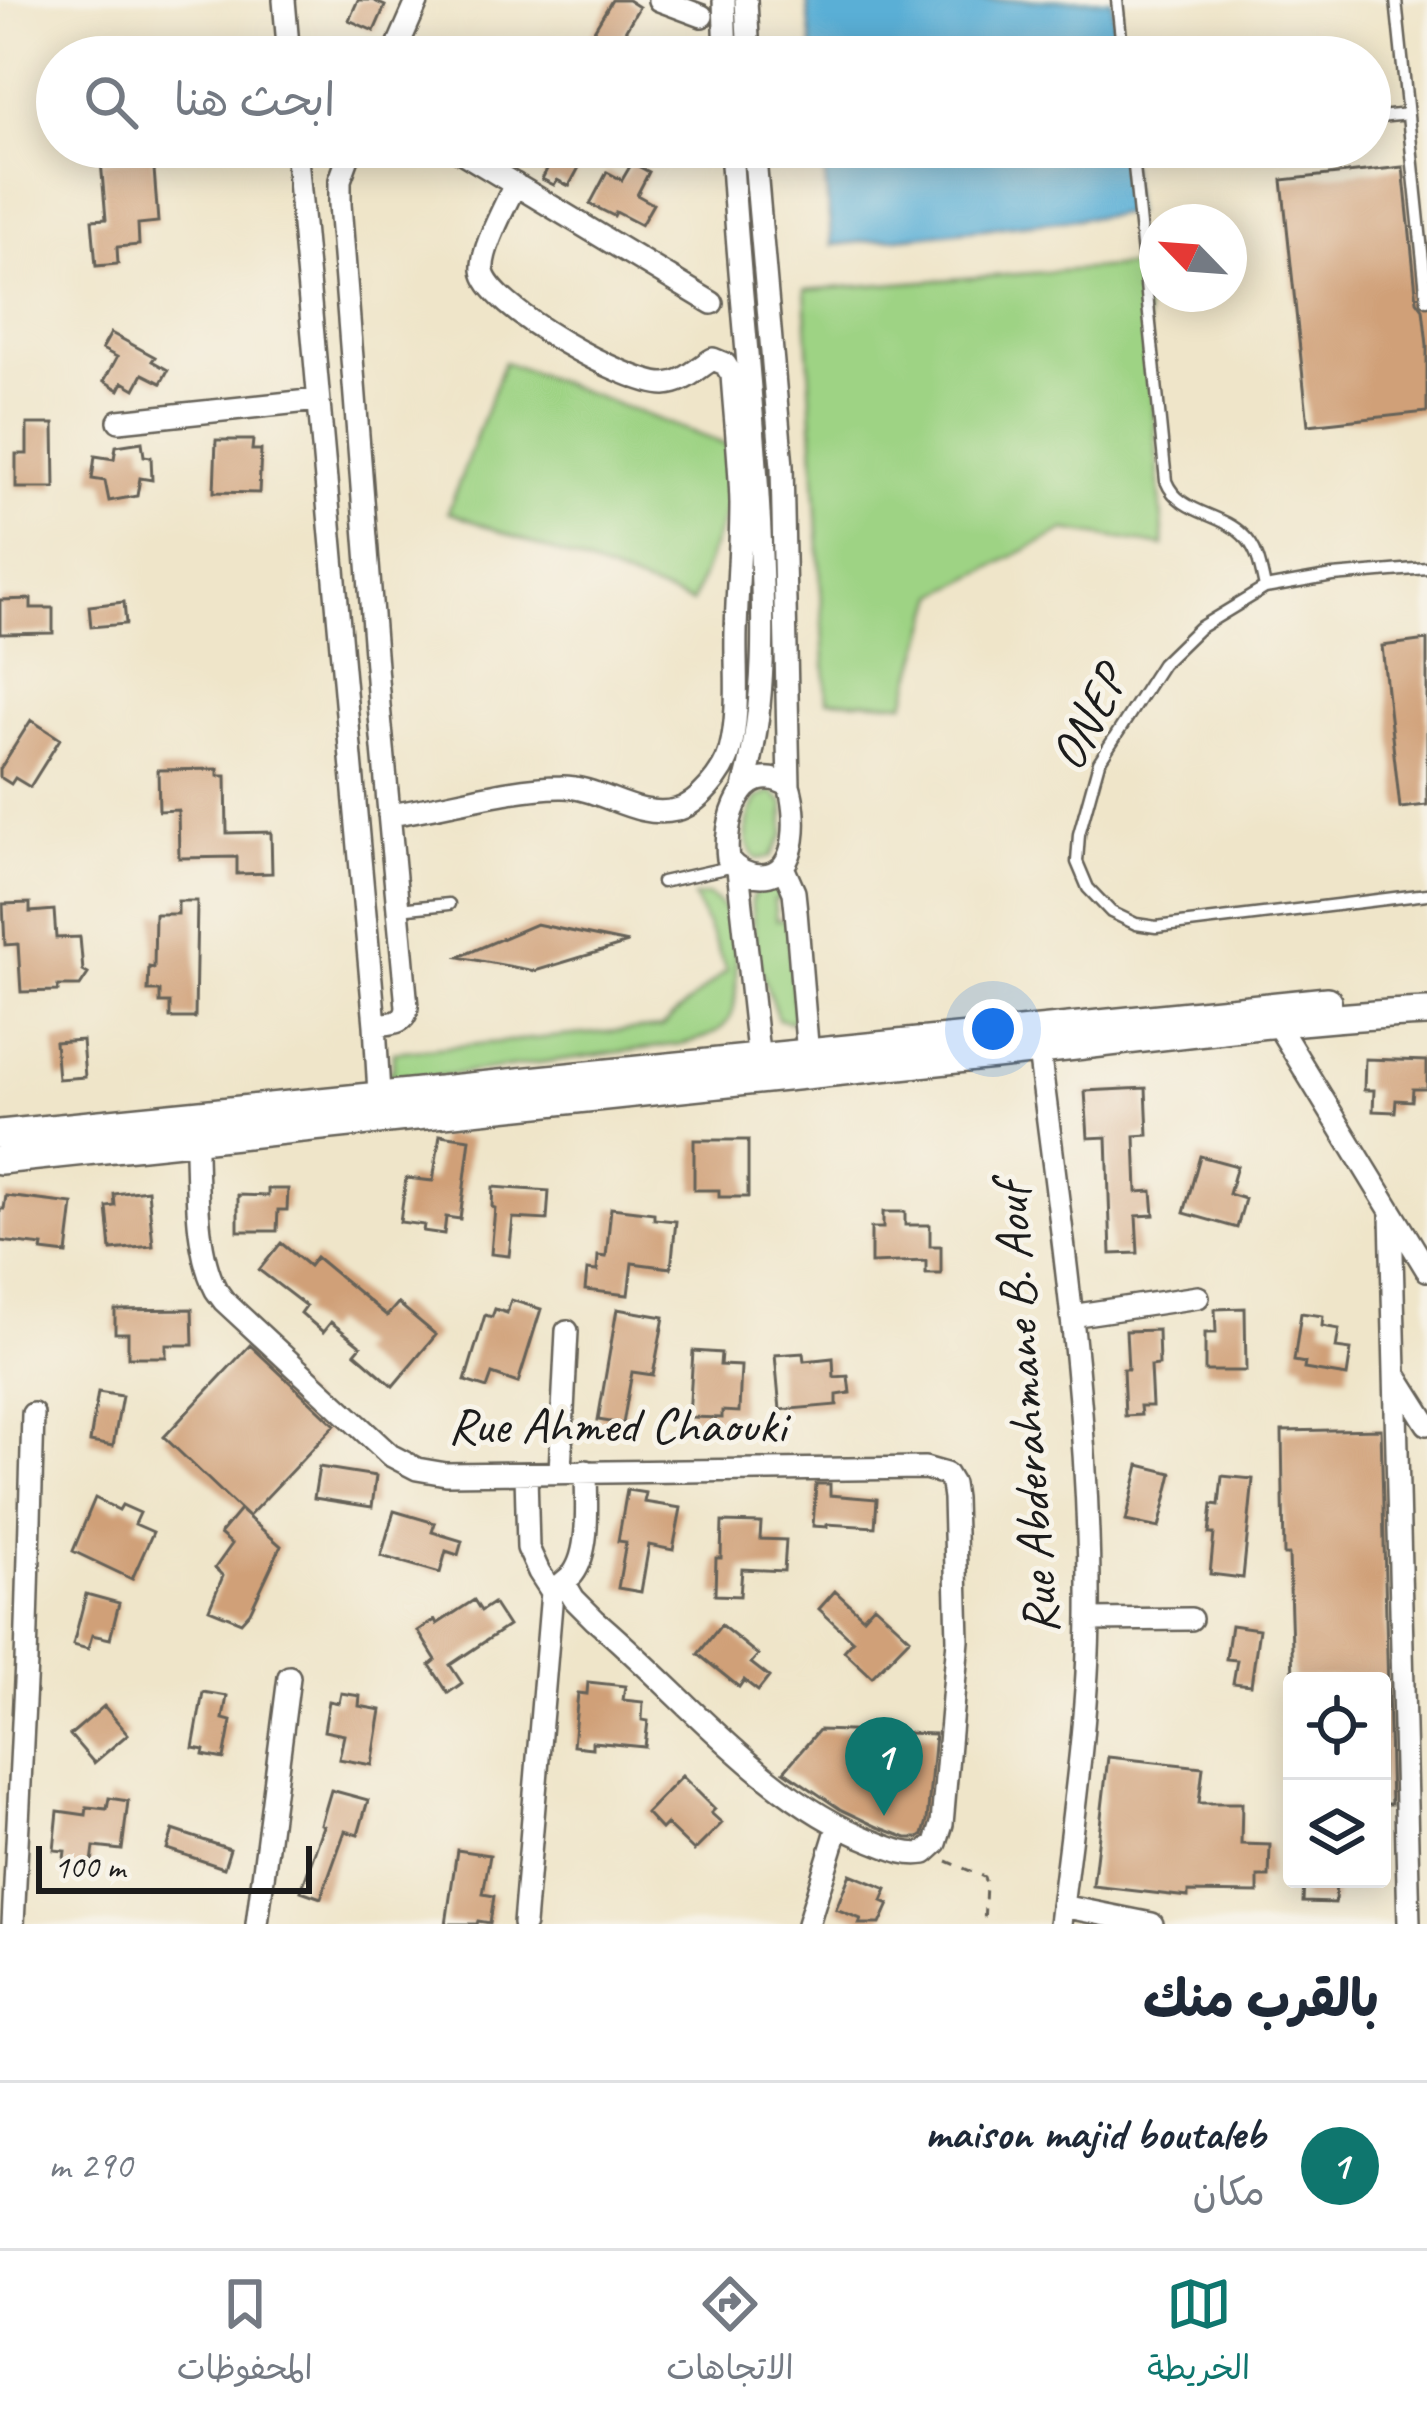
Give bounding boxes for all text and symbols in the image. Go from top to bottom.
search box [36,36,1391,168]
icon: search [78,69,144,135]
text: ابحث هنا [174,72,335,129]
north arrow [1139,204,1247,312]
street label: ONEP [1034,650,1144,781]
your location [963,999,1023,1059]
street label: Rue Abderahmane B. Aouf [977,1171,1073,1637]
street label: Rue Ahmed Chaouki [448,1393,792,1457]
map controls [1283,1672,1391,1888]
button: locate [1283,1672,1391,1780]
pin: 1 [845,1717,923,1816]
button: layers [1283,1780,1391,1888]
scale bar [36,1840,312,1893]
text: 100 m [54,1846,125,1888]
text: بالقرب منك [1143,1967,1379,2031]
text: maison majid boutaleb [925,2105,1265,2162]
text: 290 m [48,2141,132,2190]
text: 1 [1331,2141,1349,2190]
text: مكان [1193,2168,1265,2217]
tab: المحفوظات [177,2271,313,2397]
tab: الاتجاهات [666,2271,794,2397]
tab: الخريطة [1147,2271,1250,2397]

